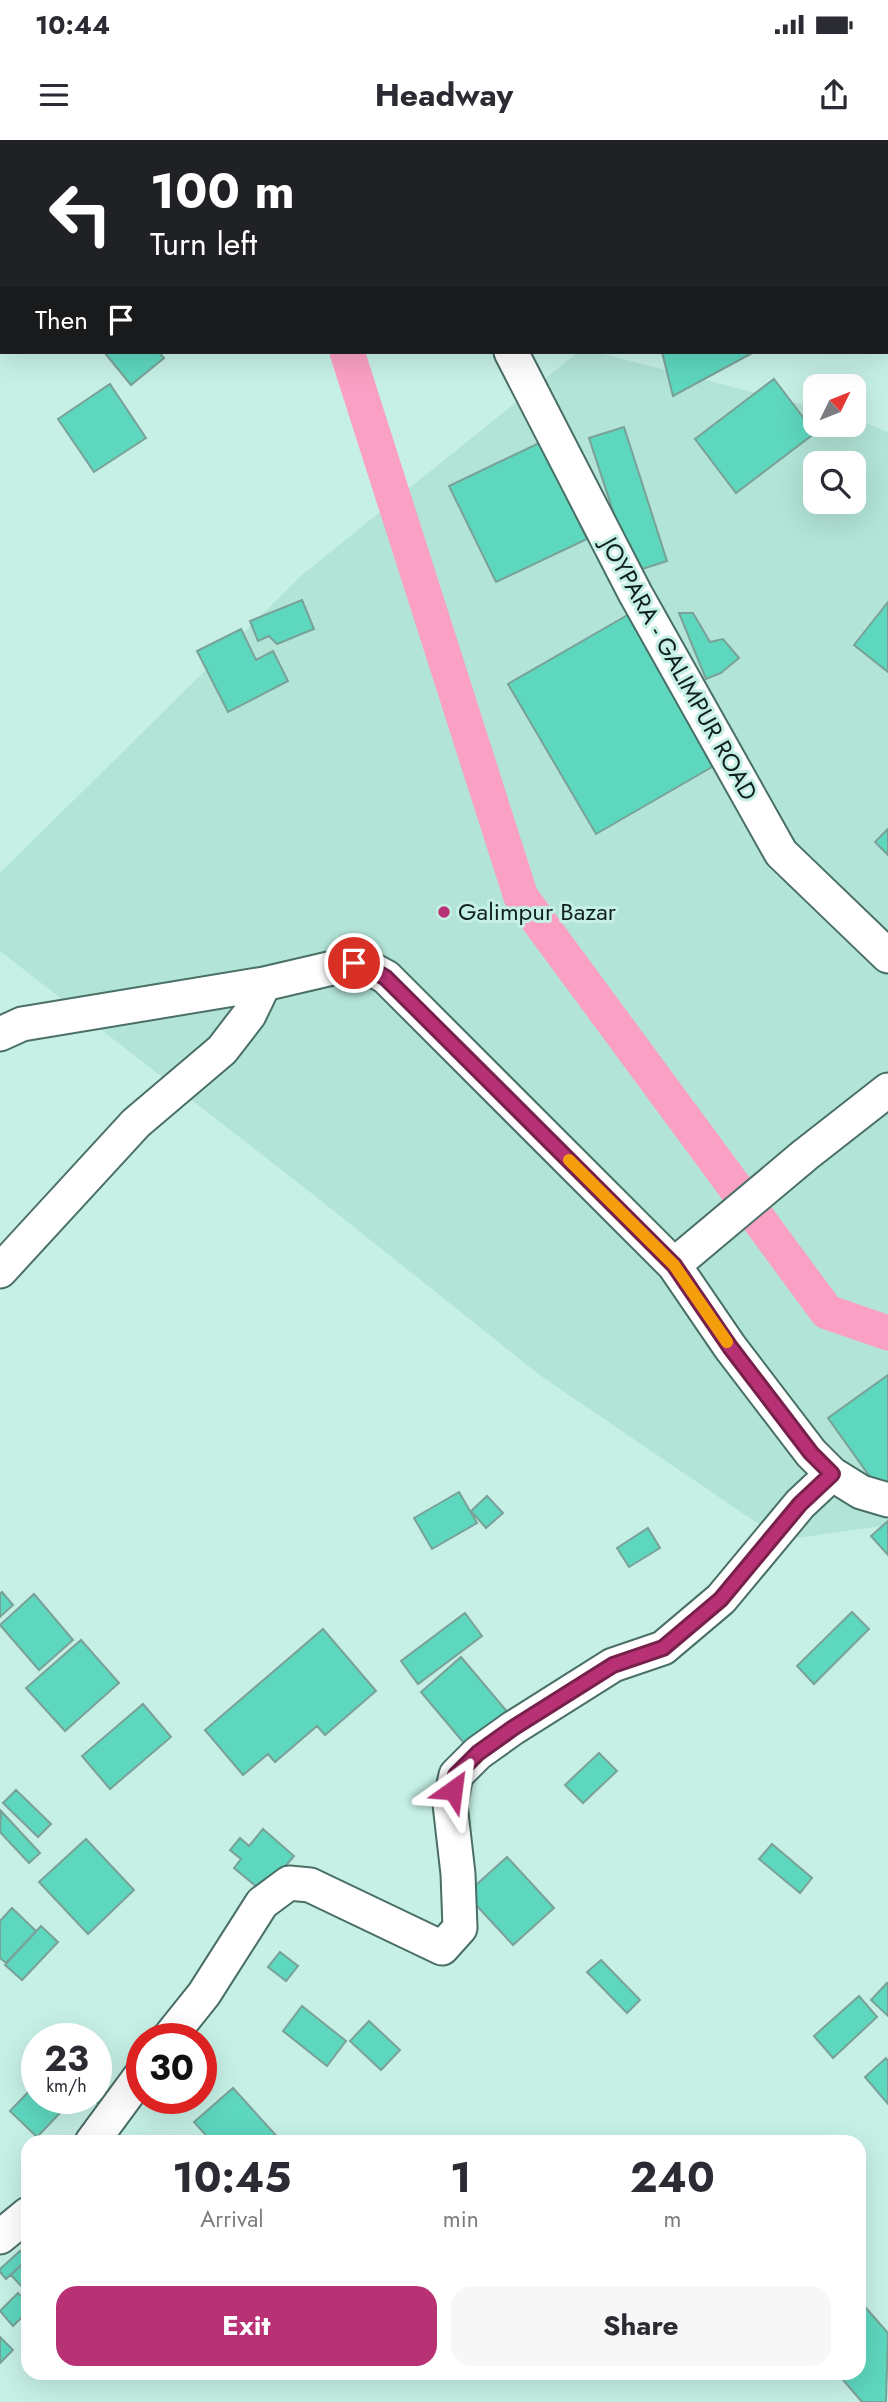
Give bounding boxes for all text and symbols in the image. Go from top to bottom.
text: 10:44 [35,6,110,44]
text: Headway [375,72,513,118]
icon: menu [35,76,73,114]
icon: share [815,76,853,114]
text: 100 m [150,156,295,226]
icon: left [35,168,126,259]
text: Turn left [150,221,257,267]
text: Then [35,301,88,339]
icon: arrive [102,301,140,339]
north arrow [803,374,866,438]
map controls [803,374,866,514]
button: search [803,451,866,514]
street label: JOYPARA - GALIMPUR ROAD [591,528,766,807]
place label: Galimpur Bazar [458,894,617,929]
marker: Galimpur Bazar [436,904,452,920]
pin [324,933,384,993]
icon: arrive [335,944,373,982]
position arrow [416,1753,490,1827]
speed limit sign: 30 [126,2023,217,2114]
text: 23 [44,2034,89,2084]
text: km/h [46,2073,87,2099]
text: 10:45 [172,2147,291,2208]
text: 1 [450,2147,471,2208]
text: 240 [630,2147,715,2208]
text: Arrival [200,2202,264,2236]
text: min [443,2202,479,2236]
text: m [663,2202,681,2236]
button: Exit [56,2286,437,2366]
button: Share [451,2286,831,2366]

